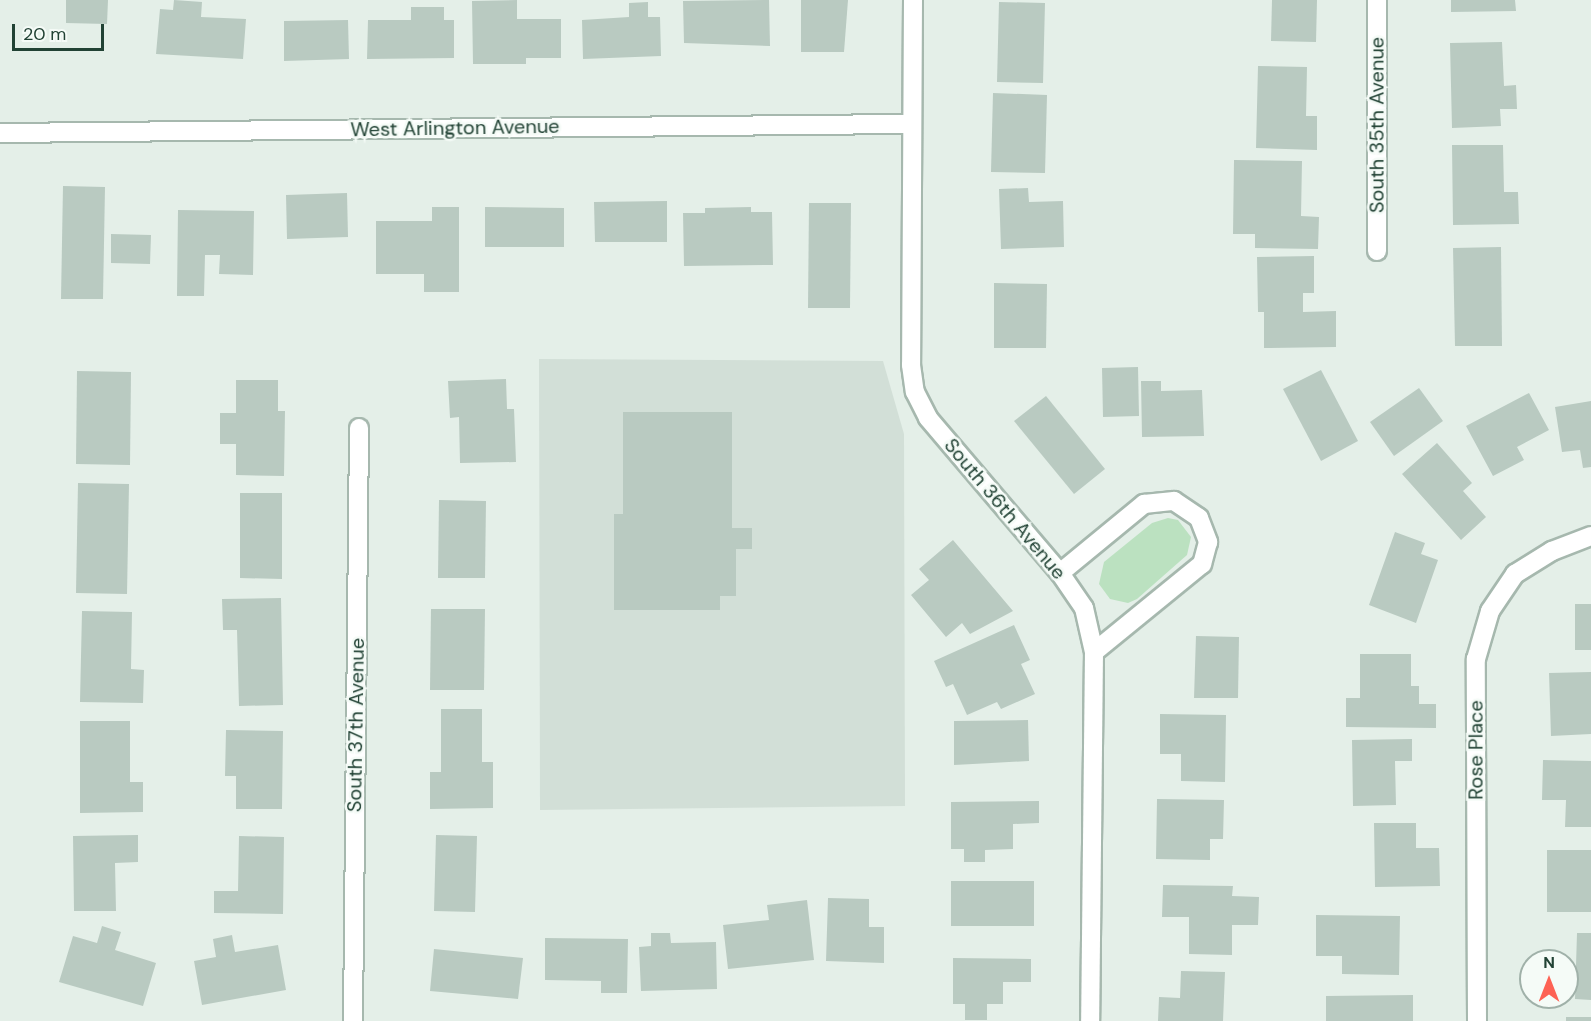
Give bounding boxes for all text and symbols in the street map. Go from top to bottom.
scale bar [15,12,106,50]
text: 20 m [23,22,66,46]
street label: South 35th Avenue [1365,37,1389,213]
street label: West Arlington Avenue [350,114,560,142]
street label: South 36th Avenue [939,434,1071,584]
street label: South 37th Avenue [342,638,370,812]
street label: Rose Place [1464,700,1488,800]
north arrow [1519,949,1579,1009]
text: N [1543,952,1555,973]

